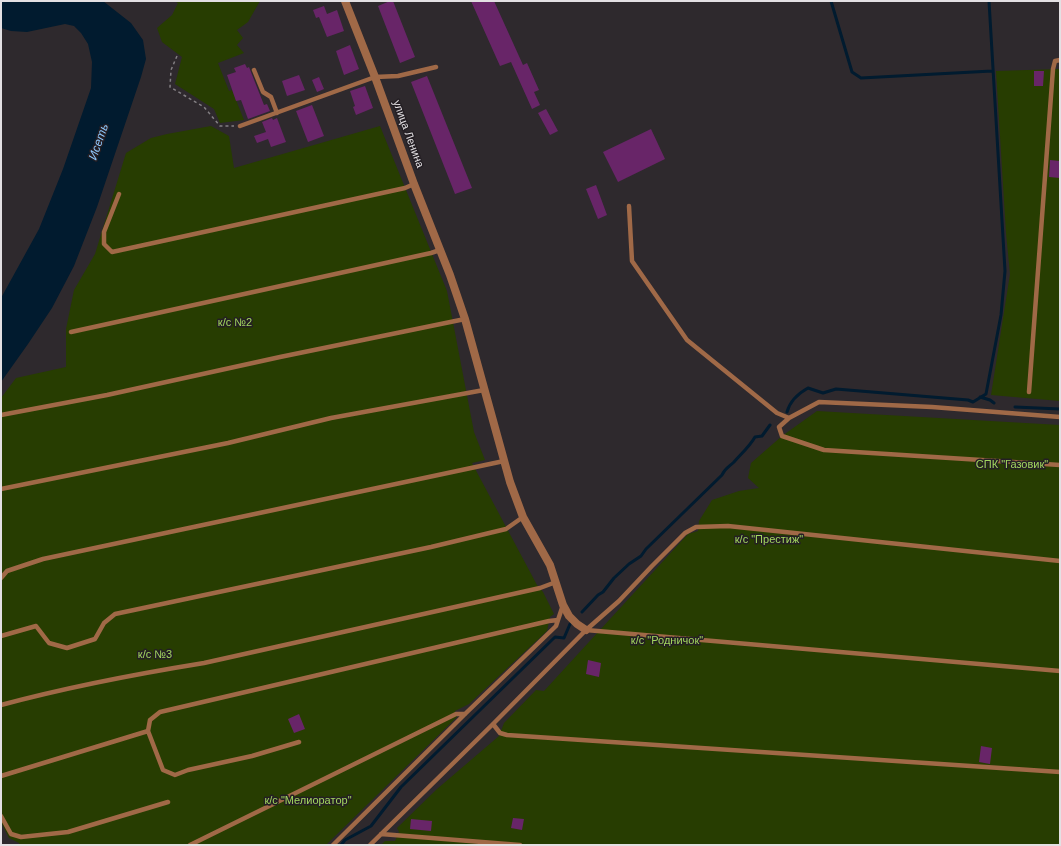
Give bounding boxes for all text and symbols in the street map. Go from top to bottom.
street label: улица Ленина [390,98,426,170]
water label: Исеть [86,122,112,162]
park label: к/с №2 [218,316,252,330]
park label: СПК "Газовик" [976,458,1048,472]
park label: к/с "Престиж" [735,533,803,547]
park label: к/с "Родничок" [631,634,703,648]
park label: к/с №3 [138,648,172,662]
park label: к/с "Мелиоратор" [264,794,352,808]

